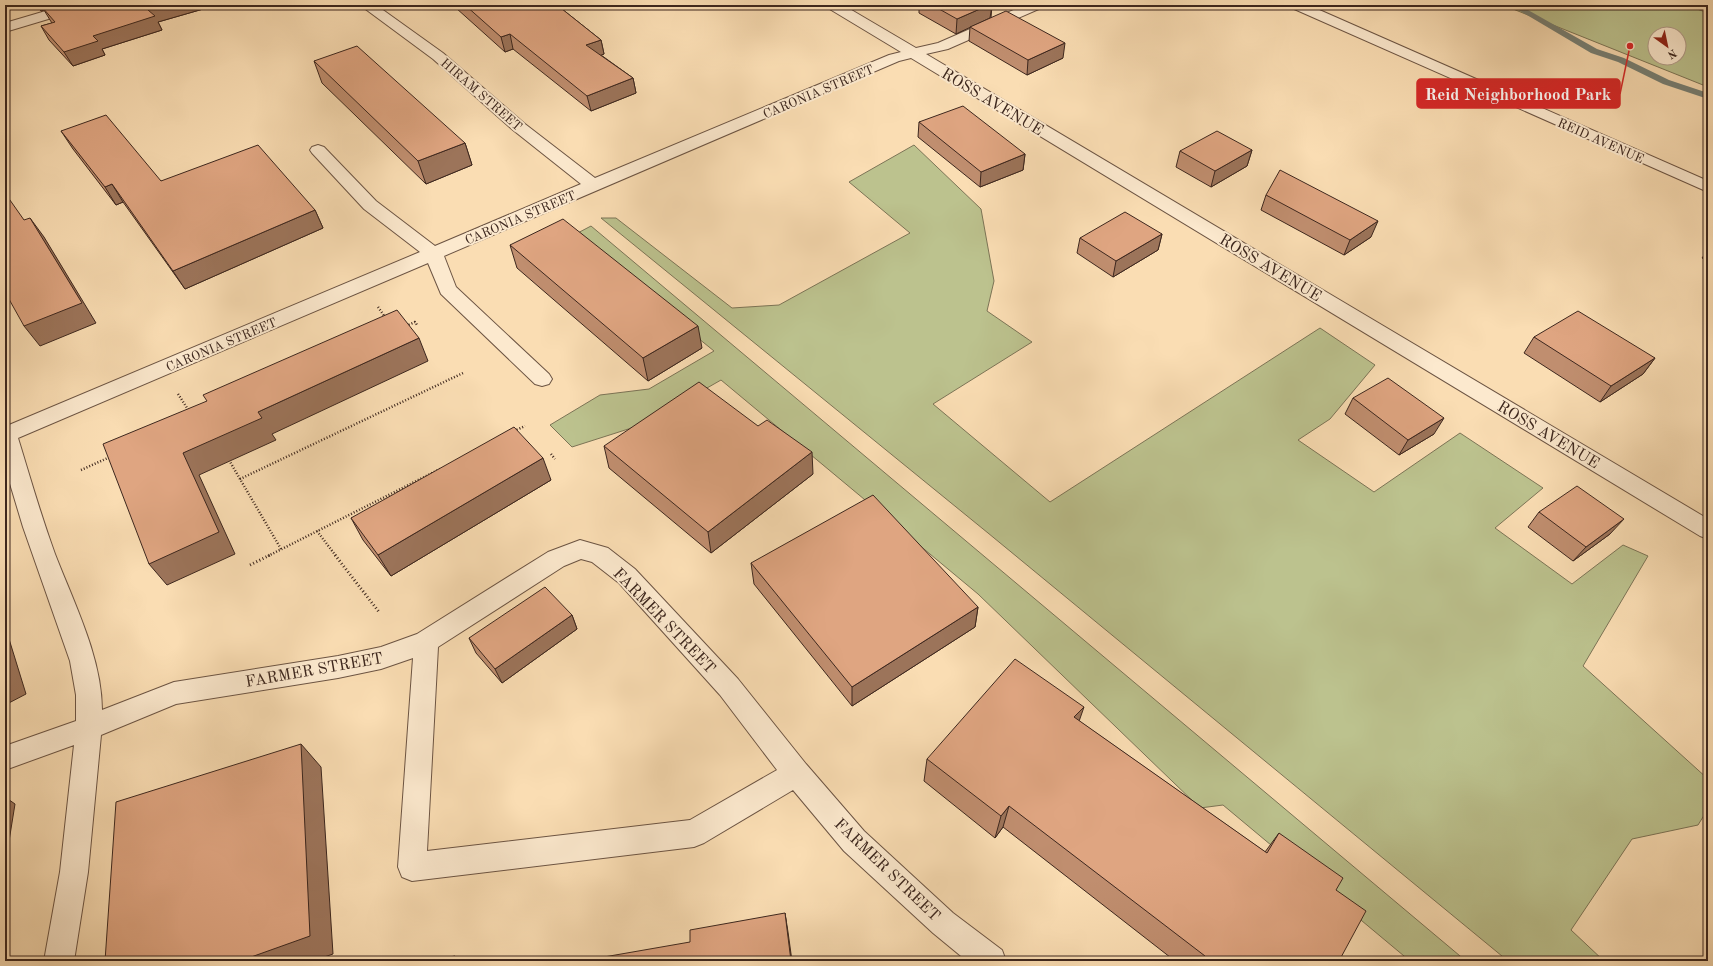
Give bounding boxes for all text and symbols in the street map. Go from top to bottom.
north arrow [1647,26,1687,66]
text: N [1665,46,1678,60]
street label: HIRAM STREET [438,56,524,134]
street label: CARONIA STREET [761,63,876,122]
street label: ROSS AVENUE [938,66,1046,139]
callout: Reid Neighborhood Park [1417,79,1620,108]
text: Reid Neighborhood Park [1425,87,1612,104]
street label: REID AVENUE [1555,116,1646,166]
street label: CARONIA STREET [463,189,578,248]
street label: ROSS AVENUE [1216,232,1324,305]
street label: CARONIA STREET [164,316,279,375]
street label: ROSS AVENUE [1494,399,1602,472]
street label: FARMER STREET [609,566,718,677]
street label: FARMER STREET [244,651,385,691]
street label: FARMER STREET [831,816,942,925]

